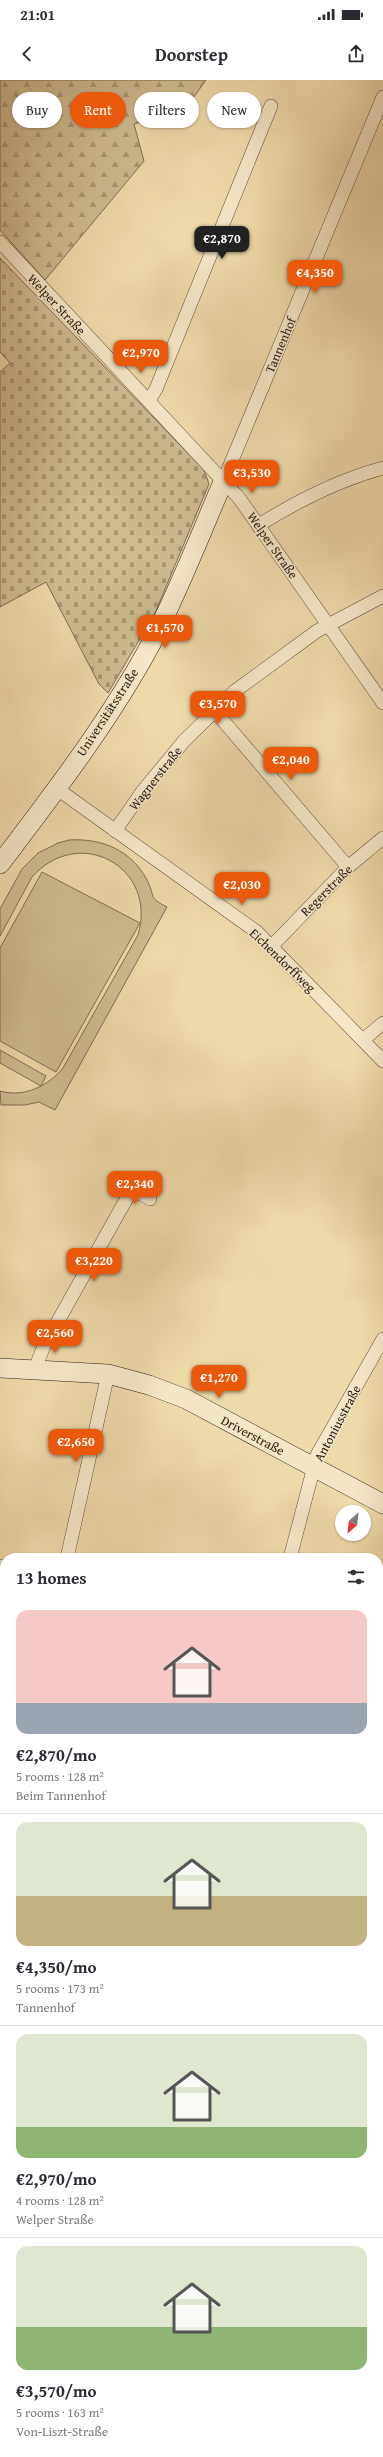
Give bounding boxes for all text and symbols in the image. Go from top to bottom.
text: 21:01 [20,4,55,25]
text: Doorstep [155,41,228,68]
icon: back [16,43,38,65]
icon: share [345,43,367,65]
chip: Buy [12,92,62,128]
chip: Rent [70,92,126,128]
chip: Filters [134,92,199,128]
chip: New [207,92,261,128]
pin: €2,870 [189,226,255,260]
text: €2,870 [203,229,241,248]
pin: €4,350 [282,260,348,294]
text: €4,350 [296,263,334,282]
street label: Welper Straße [23,269,90,339]
street label: Tannenhof [260,313,301,376]
pin: €2,970 [108,340,174,374]
text: €2,970 [122,343,160,362]
pin: €3,530 [219,460,285,494]
text: €3,530 [233,463,271,482]
street label: Welper Straße [243,508,303,583]
pin: €1,570 [132,615,198,649]
text: €1,570 [146,618,184,637]
street label: Universitätsstraße [72,665,143,760]
pin: €3,570 [185,691,251,725]
text: €3,570 [199,694,237,713]
street label: Wagnerstraße [124,742,187,814]
pin: €2,040 [258,747,324,781]
text: €2,040 [272,750,310,769]
street label: Regerstraße [296,860,357,921]
pin: €2,030 [209,872,275,906]
text: €2,030 [223,875,261,894]
street label: Eichendorffweg [245,924,320,997]
pin: €2,340 [102,1171,168,1205]
text: €2,340 [116,1174,154,1193]
pin: €3,220 [61,1248,127,1282]
text: €3,220 [75,1251,113,1270]
pin: €2,560 [22,1320,88,1354]
text: €2,560 [36,1323,74,1342]
pin: €1,270 [186,1365,252,1399]
text: €1,270 [200,1368,238,1387]
street label: Antoniusstraße [309,1382,366,1465]
street label: Driverstraße [218,1411,288,1460]
pin: €2,650 [43,1429,109,1463]
text: €2,650 [57,1432,95,1451]
north arrow [335,1505,371,1541]
map controls [335,1505,371,1541]
text: 13 homes [16,1565,87,1590]
icon: filters [345,1566,367,1588]
icon: home [156,1636,228,1708]
text: €2,870/mo [16,1742,97,1767]
text: 5 rooms · 128 m² [16,1767,104,1786]
text: Beim Tannenhof [16,1786,106,1805]
icon: home [156,1848,228,1920]
text: €4,350/mo [16,1954,97,1979]
text: 5 rooms · 173 m² [16,1979,104,1998]
text: Tannenhof [16,1998,75,2017]
icon: home [156,2060,228,2132]
text: €2,970/mo [16,2166,97,2191]
text: 4 rooms · 128 m² [16,2191,104,2210]
text: Welper Straße [16,2210,94,2229]
icon: home [156,2272,228,2344]
text: €3,570/mo [16,2378,97,2403]
text: 5 rooms · 163 m² [16,2403,104,2422]
text: Von-Liszt-Straße [16,2422,108,2441]

